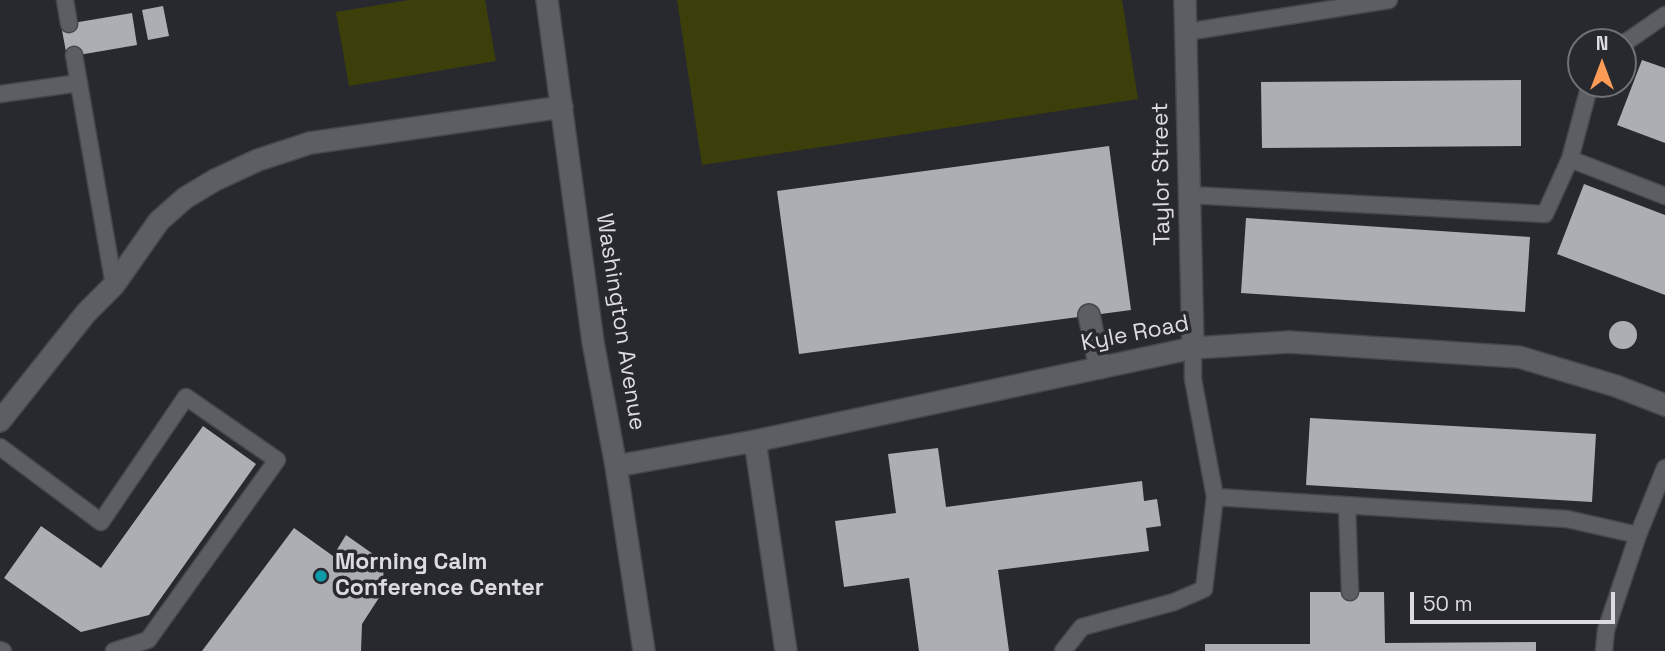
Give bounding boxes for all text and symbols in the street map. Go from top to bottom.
north arrow [1567,28,1637,98]
text: N [1596,31,1608,56]
street label: Taylor Street [1147,102,1177,246]
street label: Washington Avenue [589,212,651,432]
street label: Kyle Road [1079,310,1191,358]
place label: Morning Calm Conference Center [335,549,544,603]
marker: Morning Calm Conference Center [313,568,329,584]
scale bar [1413,578,1618,622]
text: 50 m [1423,590,1473,617]

